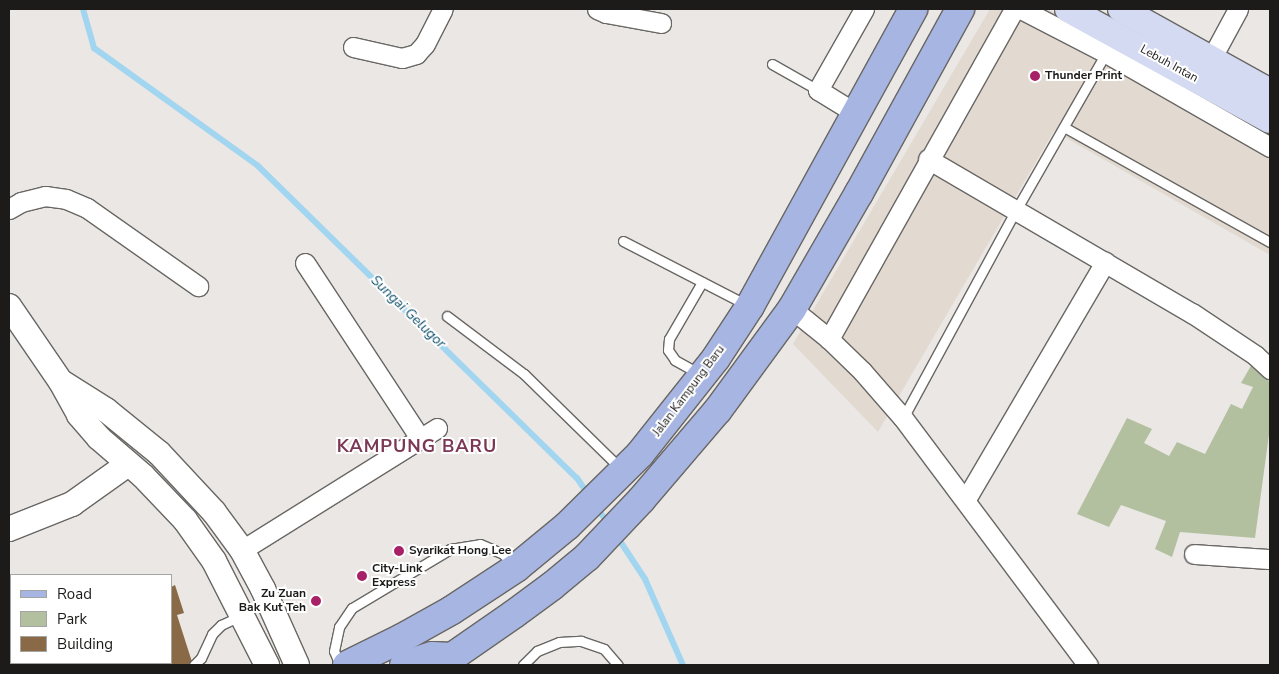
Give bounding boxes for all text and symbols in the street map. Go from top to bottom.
street label: Lebuh Intan [1138,42,1200,86]
place label: Thunder Print [1045,69,1122,83]
marker: Thunder Print [1029,70,1041,82]
water label: Sungai Gelugor [367,272,449,352]
street label: Jalan Kampung Baru [650,343,728,439]
district label: KAMPUNG BARU [335,435,499,457]
place label: Syarikat Hong Lee [409,544,511,558]
marker: Syarikat Hong Lee [393,545,405,557]
place label: City-Link Express [372,562,422,590]
marker: City-Link Express [356,570,368,582]
legend [10,574,172,664]
text: Road [57,584,92,604]
place label: Zu Zuan Bak Kut Teh [239,587,306,615]
marker: Zu Zuan Bak Kut Teh [310,595,322,607]
text: Park [57,609,87,629]
text: Building [57,634,113,654]

